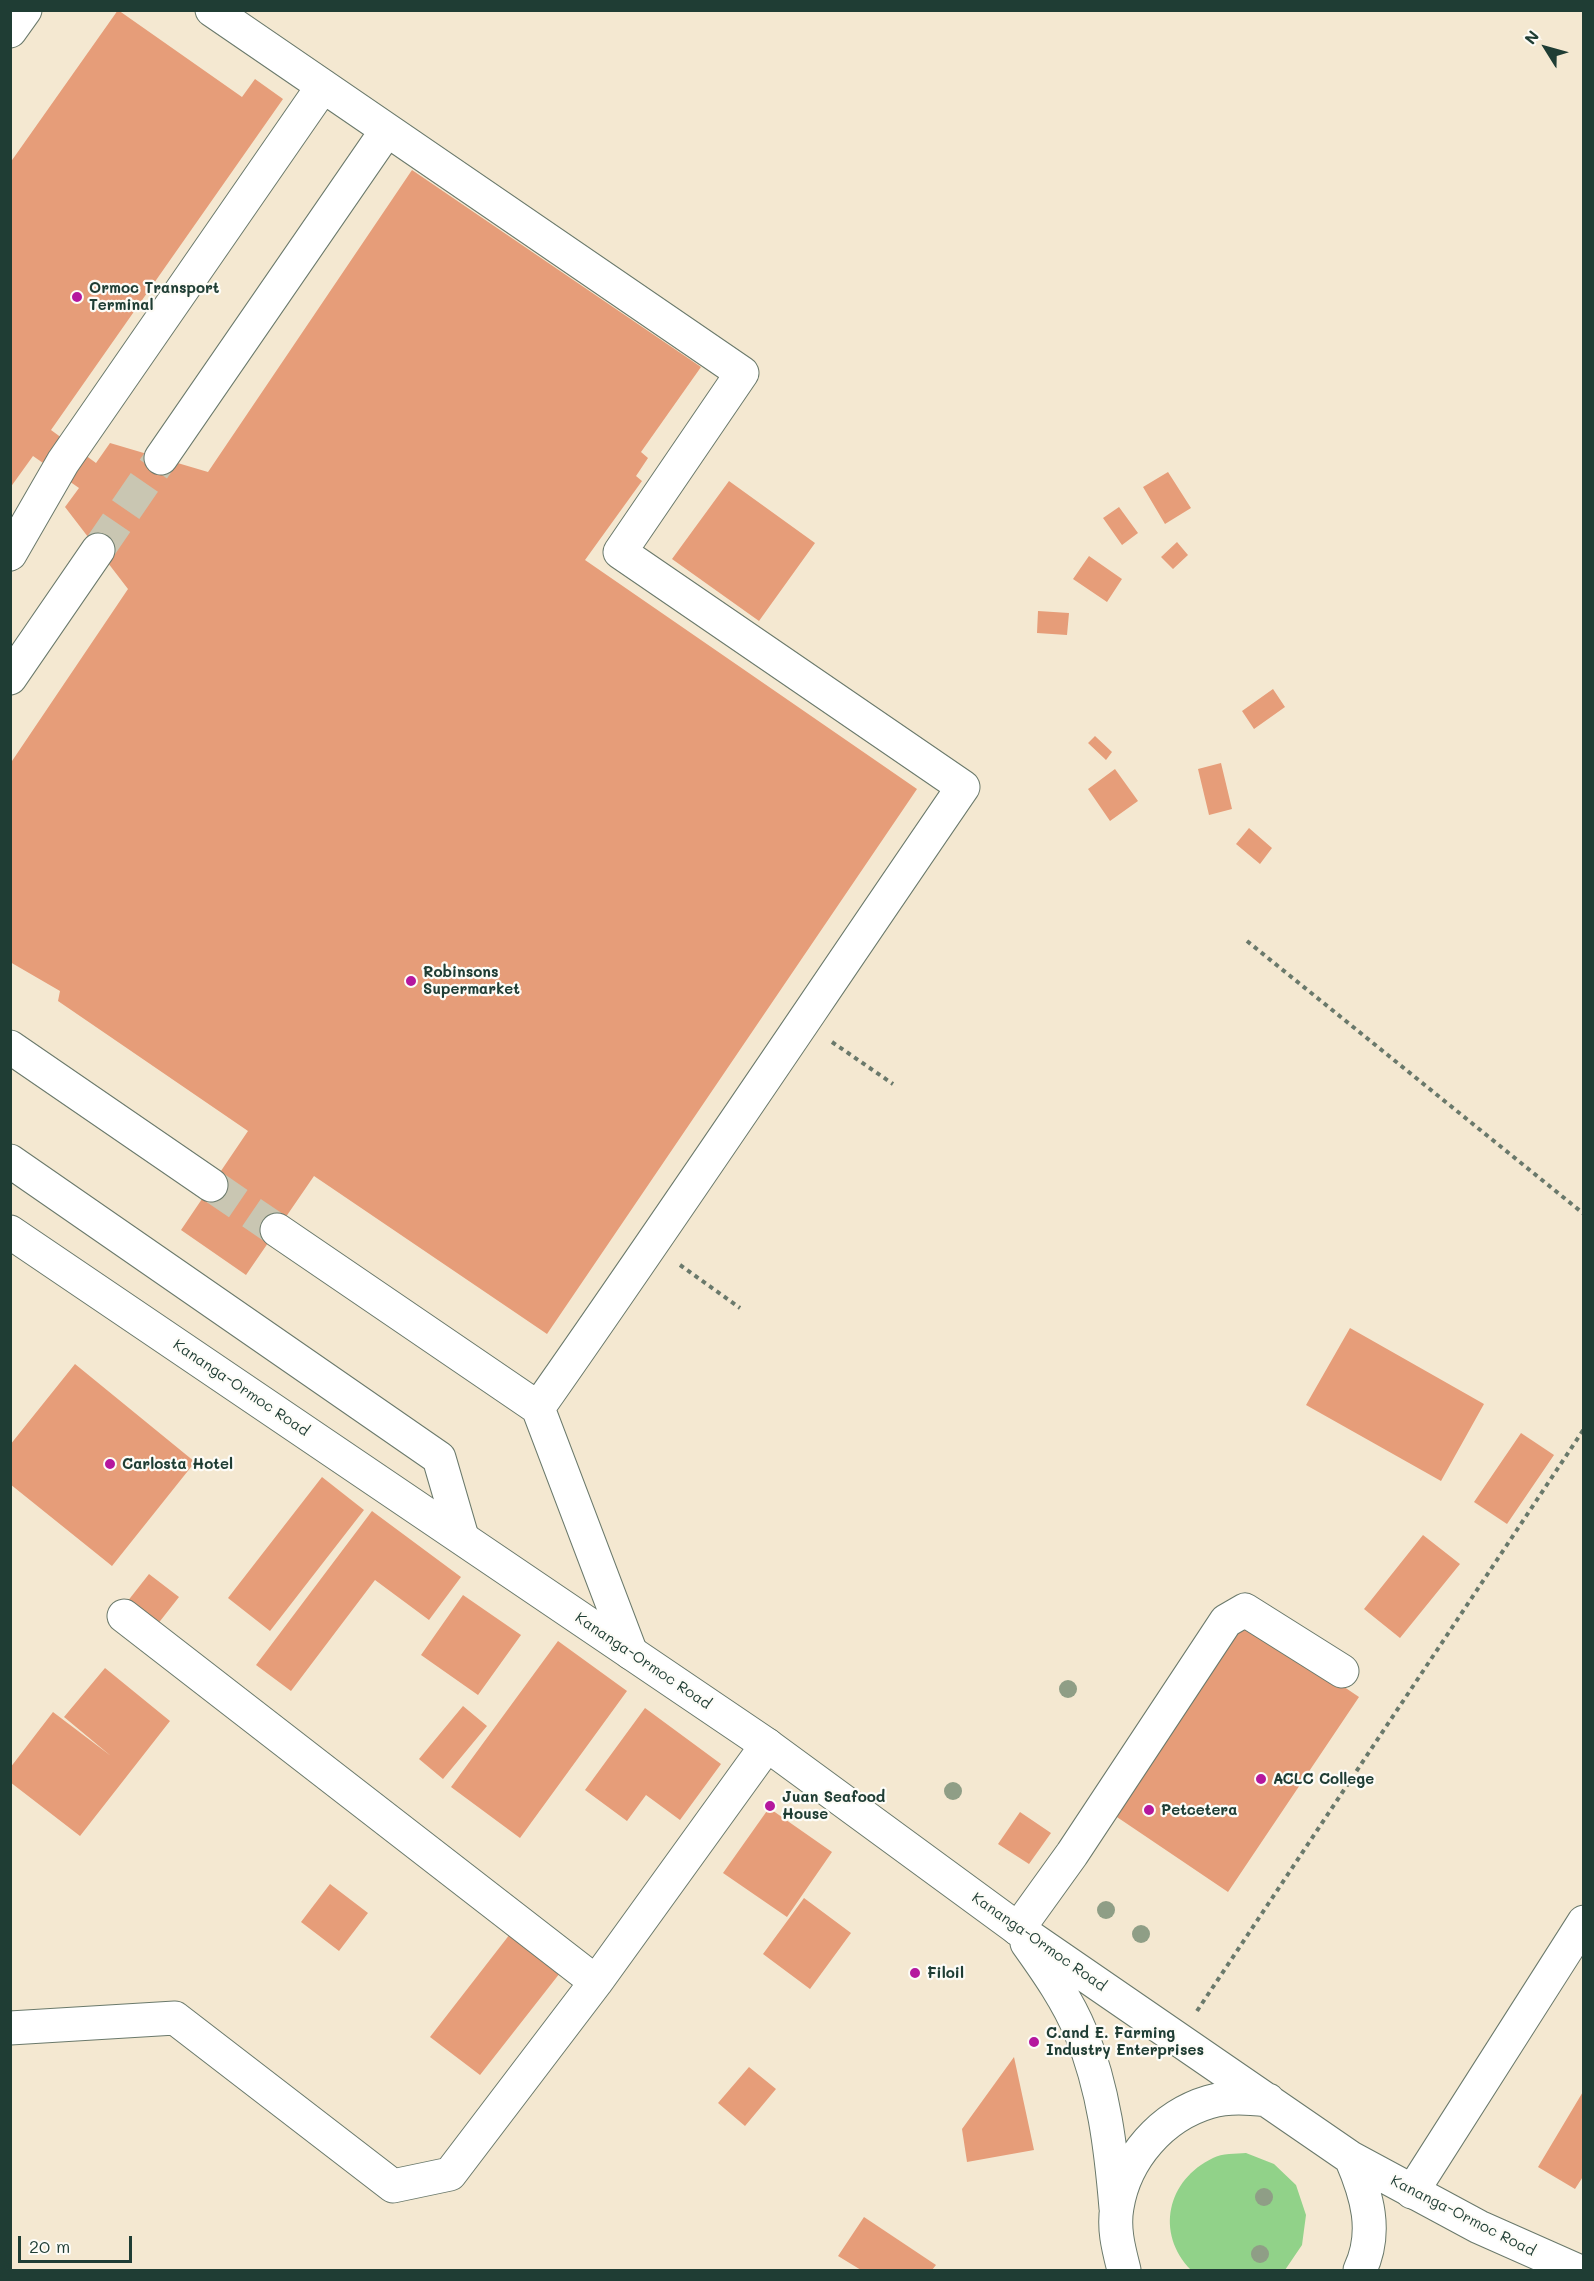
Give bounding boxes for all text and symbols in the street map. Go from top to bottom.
north arrow [1516,18,1576,78]
text: N [1519,26,1543,48]
place label: Ormoc Transport Terminal [89,279,219,314]
marker: Ormoc Transport Terminal [70,290,84,304]
place label: Robinsons Supermarket [423,963,520,998]
marker: Robinsons Supermarket [404,974,418,988]
street label: Kananga-Ormoc Road [170,1336,312,1440]
place label: Carlosta Hotel [122,1455,233,1473]
marker: Carlosta Hotel [103,1457,117,1471]
street label: Kananga-Ormoc Road [572,1609,714,1713]
place label: ACLC College [1273,1770,1374,1788]
marker: ACLC College [1254,1772,1268,1786]
place label: Juan Seafood House [782,1788,885,1823]
marker: Juan Seafood House [763,1799,777,1813]
place label: Petcetera [1161,1801,1237,1819]
marker: Petcetera [1142,1803,1156,1817]
street label: Kananga-Ormoc Road [968,1889,1110,1995]
place label: Filoil [927,1964,964,1982]
marker: Filoil [908,1966,922,1980]
place label: C.and E. Farming Industry Enterprises [1046,2024,1204,2059]
marker: C.and E. Farming Industry Enterprises [1027,2035,1041,2049]
street label: Kananga-Ormoc Road [1388,2172,1538,2260]
scale bar [21,2224,135,2262]
text: 20 m [29,2234,70,2258]

